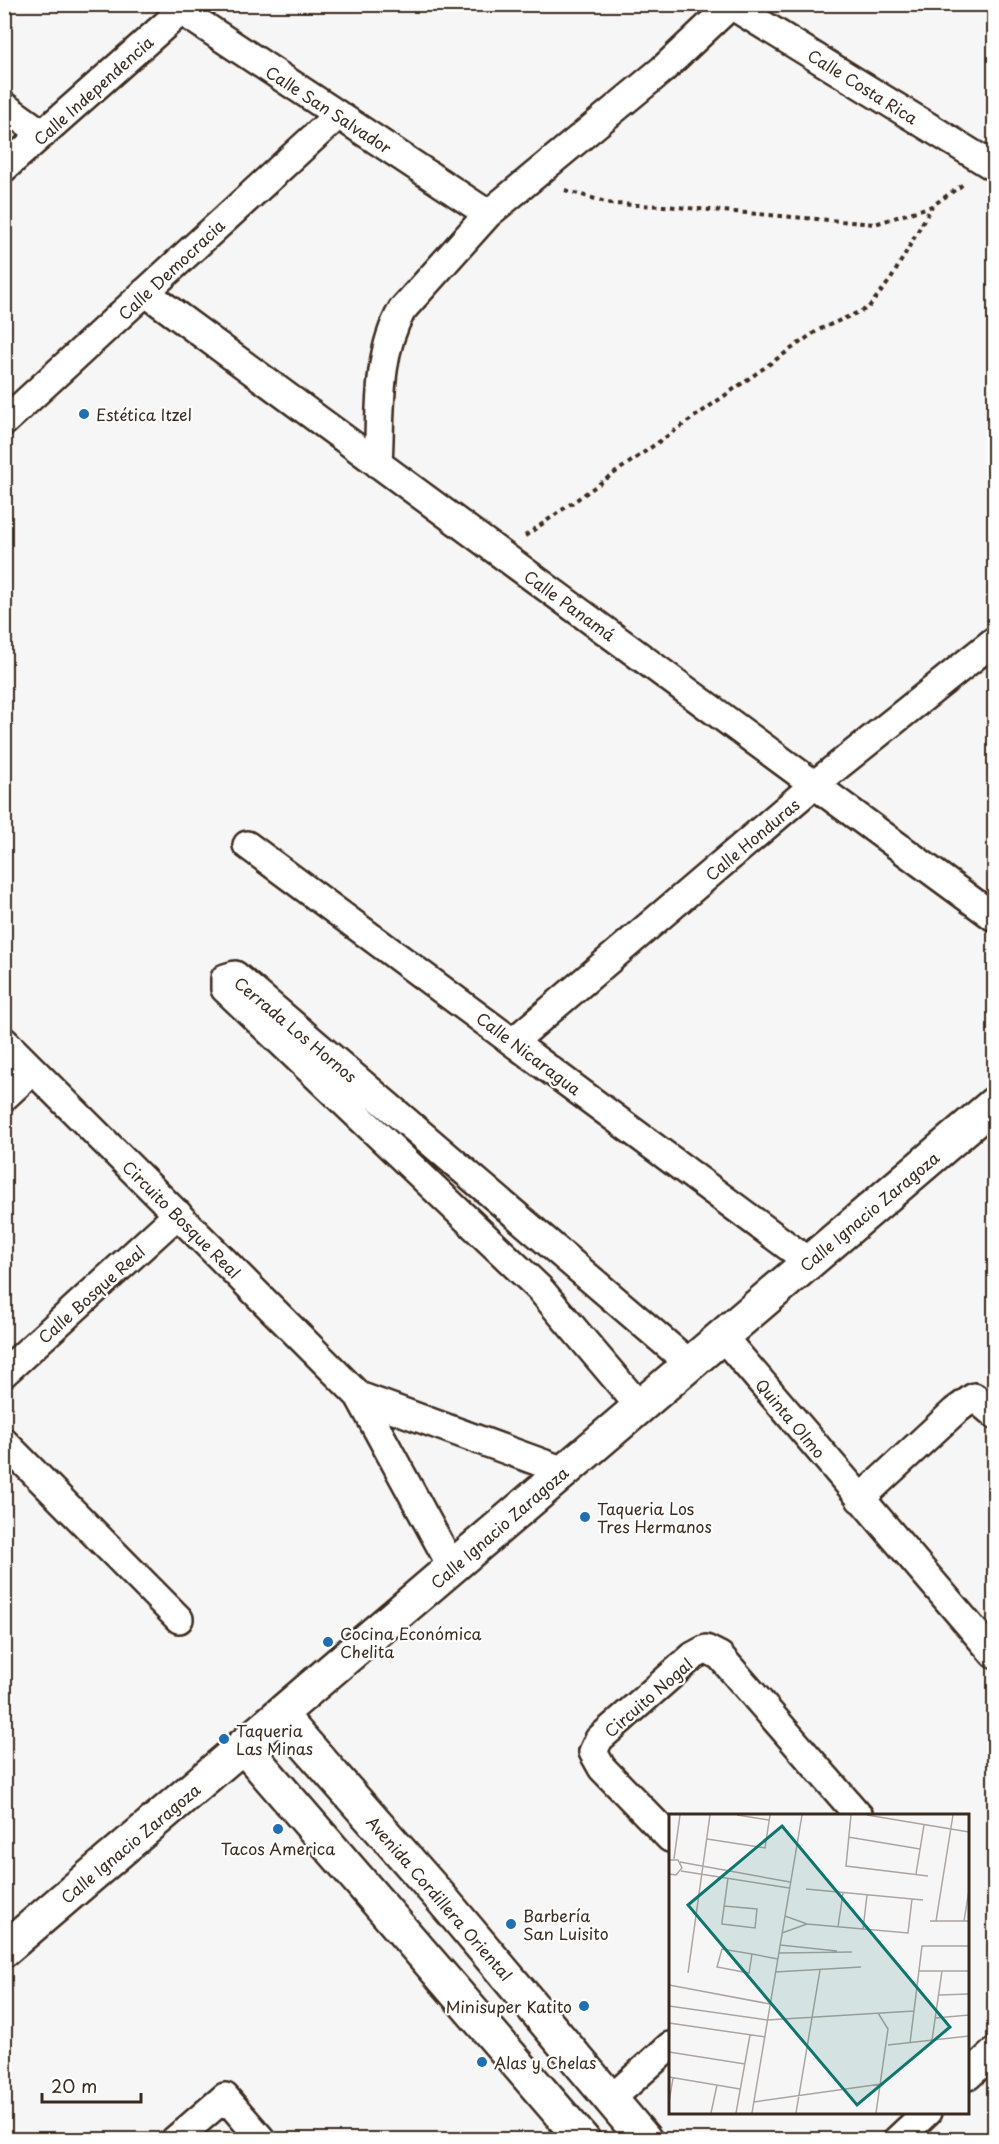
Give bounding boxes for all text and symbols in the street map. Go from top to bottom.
street label: Calle Independencia [28,30,158,150]
street label: Calle Costa Rica [803,43,923,129]
street label: Calle San Salvador [261,59,397,159]
street label: Calle Democracia [112,213,230,325]
place label: Estética Itzel [96,402,192,426]
marker: Estética Itzel [77,407,91,421]
street label: Calle Panamá [519,564,621,646]
street label: Calle Honduras [700,792,804,886]
street label: Cerrada Los Hornos [230,971,362,1087]
street label: Calle Nicaragua [472,1006,586,1100]
street label: Calle Ignacio Zaragoza [794,1145,945,1277]
street label: Circuito Bosque Real [117,1154,247,1284]
street label: Calle Bosque Real [32,1239,150,1349]
street label: Quinta Olmo [751,1373,832,1463]
street label: Calle Ignacio Zaragoza [425,1460,574,1594]
place label: Taqueria Los Tres Hermanos [597,1496,712,1538]
marker: Taqueria Los Tres Hermanos [578,1510,592,1524]
place label: Cocina Económica Chelita [340,1621,482,1663]
marker: Cocina Económica Chelita [321,1635,335,1649]
street label: Circuito Nogal [599,1652,697,1742]
place label: Taqueria Las Minas [236,1718,313,1760]
marker: Taqueria Las Minas [217,1732,231,1746]
street label: Calle Ignacio Zaragoza [55,1777,206,1909]
street label: Avenida Cordillera Oriental [362,1810,518,1986]
inset map [669,1814,969,2114]
marker: Tacos America [271,1822,285,1836]
place label: Tacos America [221,1836,335,1860]
place label: Barbería San Luisito [523,1903,609,1945]
marker: Barbería San Luisito [504,1917,518,1931]
place label: Minisuper Katito [446,1994,572,2018]
marker: Minisuper Katito [577,1999,591,2013]
place label: Alas y Chelas [494,2050,596,2074]
marker: Alas y Chelas [475,2055,489,2069]
scale bar [42,2066,141,2104]
text: 20 m [51,2072,97,2099]

